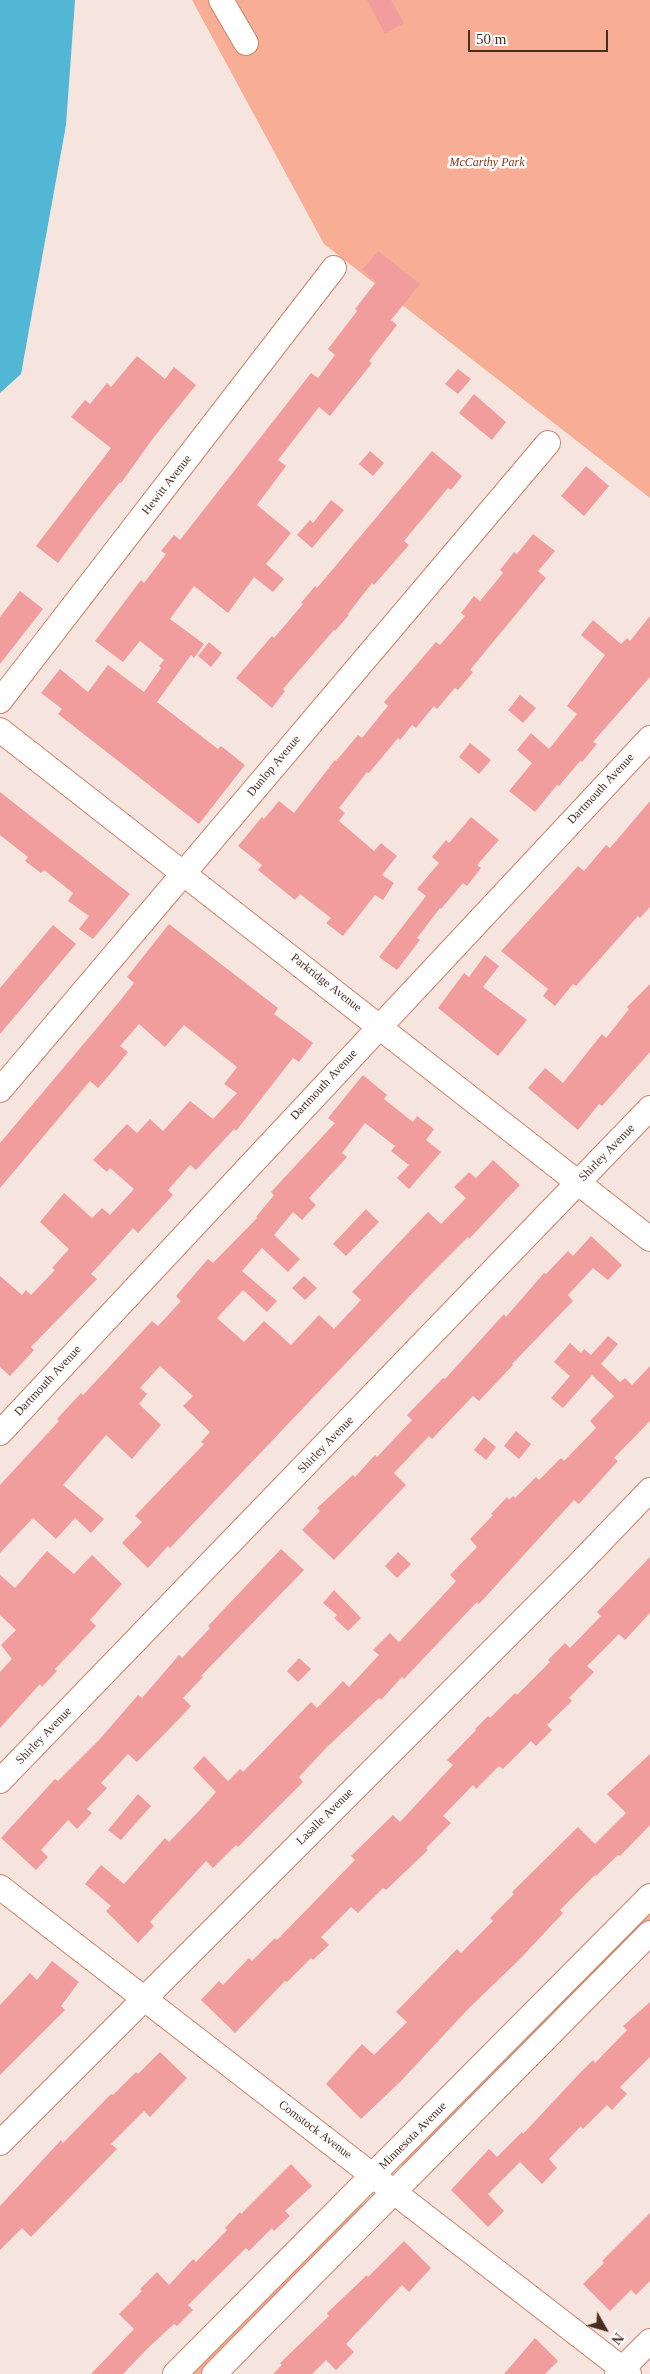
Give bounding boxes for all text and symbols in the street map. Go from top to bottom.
scale bar [470,20,610,52]
text: 50 m [476,31,506,47]
park label: McCarthy Park [450,156,524,170]
street label: Hewitt Avenue [139,452,195,518]
street label: Dunlop Avenue [244,732,304,800]
street label: Dartmouth Avenue [565,751,637,827]
street label: Parkridge Avenue [288,951,364,1015]
street label: Dartmouth Avenue [288,1047,360,1123]
street label: Shirley Avenue [576,1121,638,1185]
street label: Dartmouth Avenue [12,1343,84,1419]
street label: Shirley Avenue [295,1413,357,1477]
street label: Shirley Avenue [13,1704,75,1768]
street label: Lasalle Avenue [294,1786,356,1848]
street label: Comstock Avenue [275,2098,355,2162]
street label: Minnesota Avenue [376,2099,450,2173]
north arrow [580,2304,630,2354]
text: N [608,2330,626,2347]

